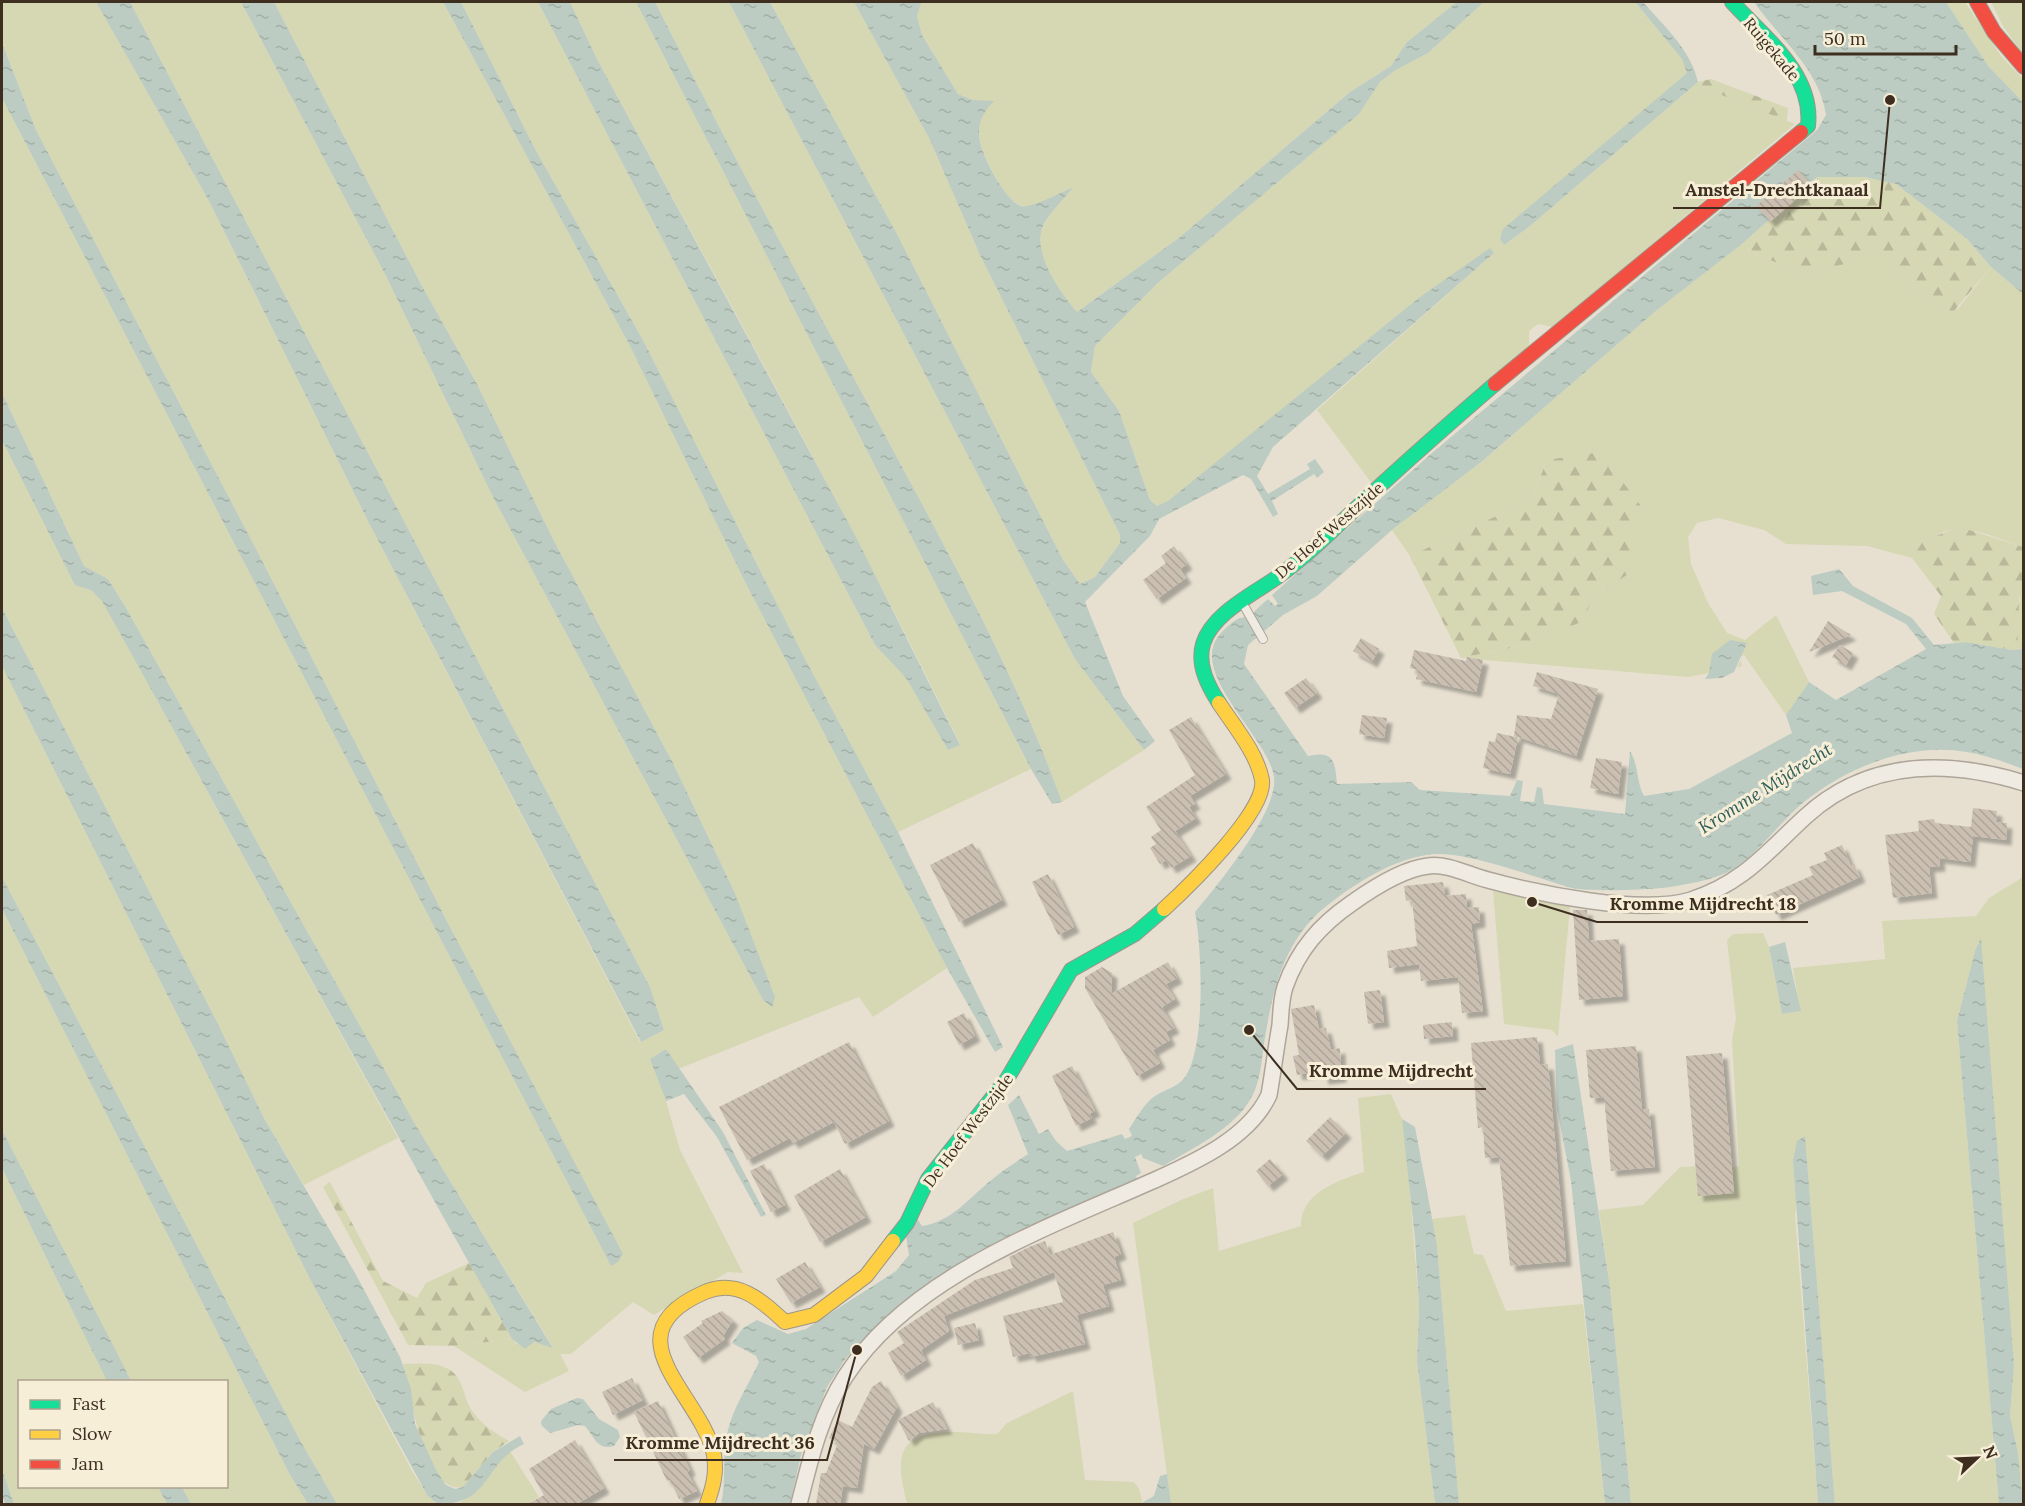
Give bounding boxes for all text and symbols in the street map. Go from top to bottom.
street label: Ruigekade [1740,13,1804,85]
scale bar [1815,18,1956,56]
text: 50 m [1824,27,1866,50]
callout: Amstel-Drechtkanaal [1673,172,1880,208]
text: Amstel-Drechtkanaal [1685,178,1869,201]
street label: De Hoef Westzijde [1271,477,1388,583]
water label: Kromme Mijdrecht [1694,737,1837,838]
callout: Kromme Mijdrecht 18 [1597,886,1808,922]
text: Kromme Mijdrecht 18 [1610,892,1796,915]
callout: Kromme Mijdrecht [1297,1053,1486,1089]
text: Kromme Mijdrecht [1309,1059,1474,1082]
street label: De Hoef Westzijde [919,1069,1017,1191]
legend [18,1380,228,1488]
text: Fast [72,1392,106,1415]
text: Slow [72,1422,112,1445]
callout: Kromme Mijdrecht 36 [614,1424,827,1460]
north arrow [1947,1428,2007,1488]
text: Kromme Mijdrecht 36 [625,1431,815,1454]
text: N [1979,1443,2002,1462]
text: Jam [71,1452,104,1475]

